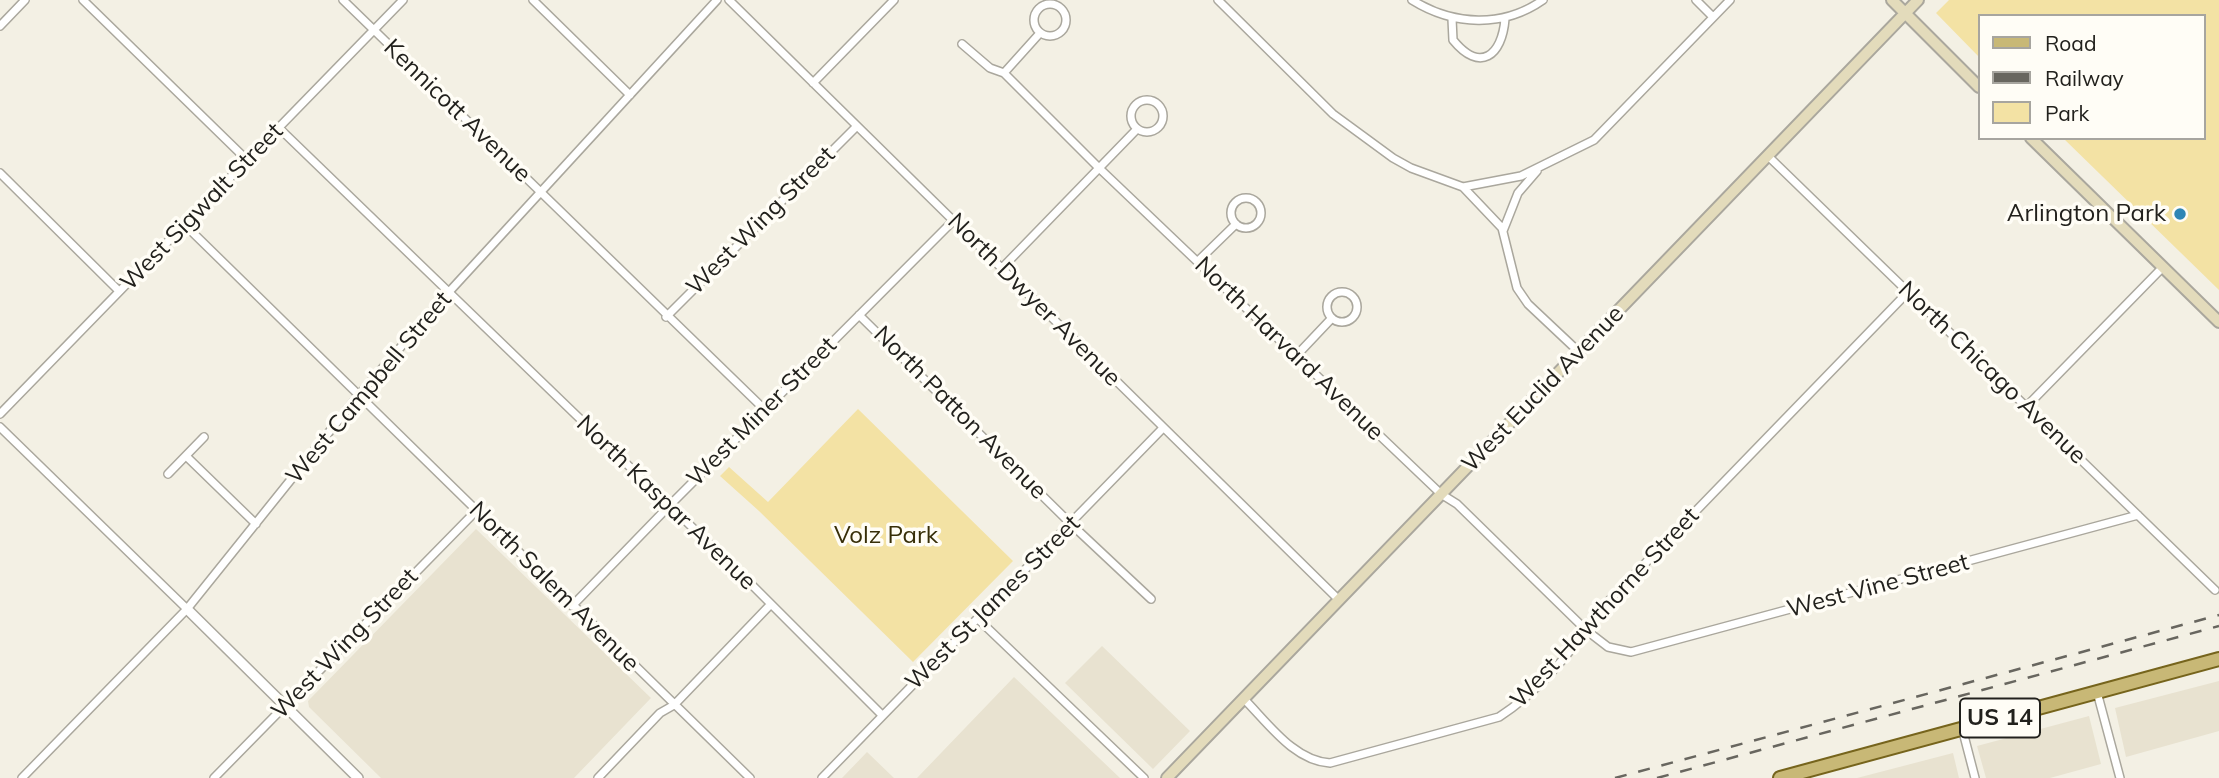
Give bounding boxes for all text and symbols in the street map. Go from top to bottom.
legend [1978,14,2205,140]
text: Road [2045,30,2096,56]
street label: Kennicott Avenue [377,33,537,189]
text: Railway [2045,65,2124,91]
text: Park [2045,100,2089,126]
street label: West Sigwalt Street [115,117,289,297]
street label: West Wing Street [681,141,841,301]
place label: Arlington Park [2007,200,2166,228]
marker: Arlington Park [2172,206,2188,222]
street label: North Dwyer Avenue [941,207,1127,393]
street label: North Harvard Avenue [1188,251,1390,447]
street label: North Chicago Avenue [1892,276,2092,470]
street label: West Campbell Street [280,286,458,490]
street label: West Euclid Avenue [1456,300,1630,478]
street label: North Patton Avenue [867,320,1053,506]
street label: West Miner Street [681,331,843,493]
street label: North Kaspar Avenue [570,410,762,596]
street label: North Salem Avenue [463,496,645,678]
street label: West Hawthorne Street [1505,502,1705,714]
street label: West St James Street [900,510,1086,696]
park label: Volz Park [834,522,938,550]
street label: West Vine Street [1784,548,1972,624]
street label: West Wing Street [266,563,424,725]
road number: US 14 [1960,698,2040,738]

